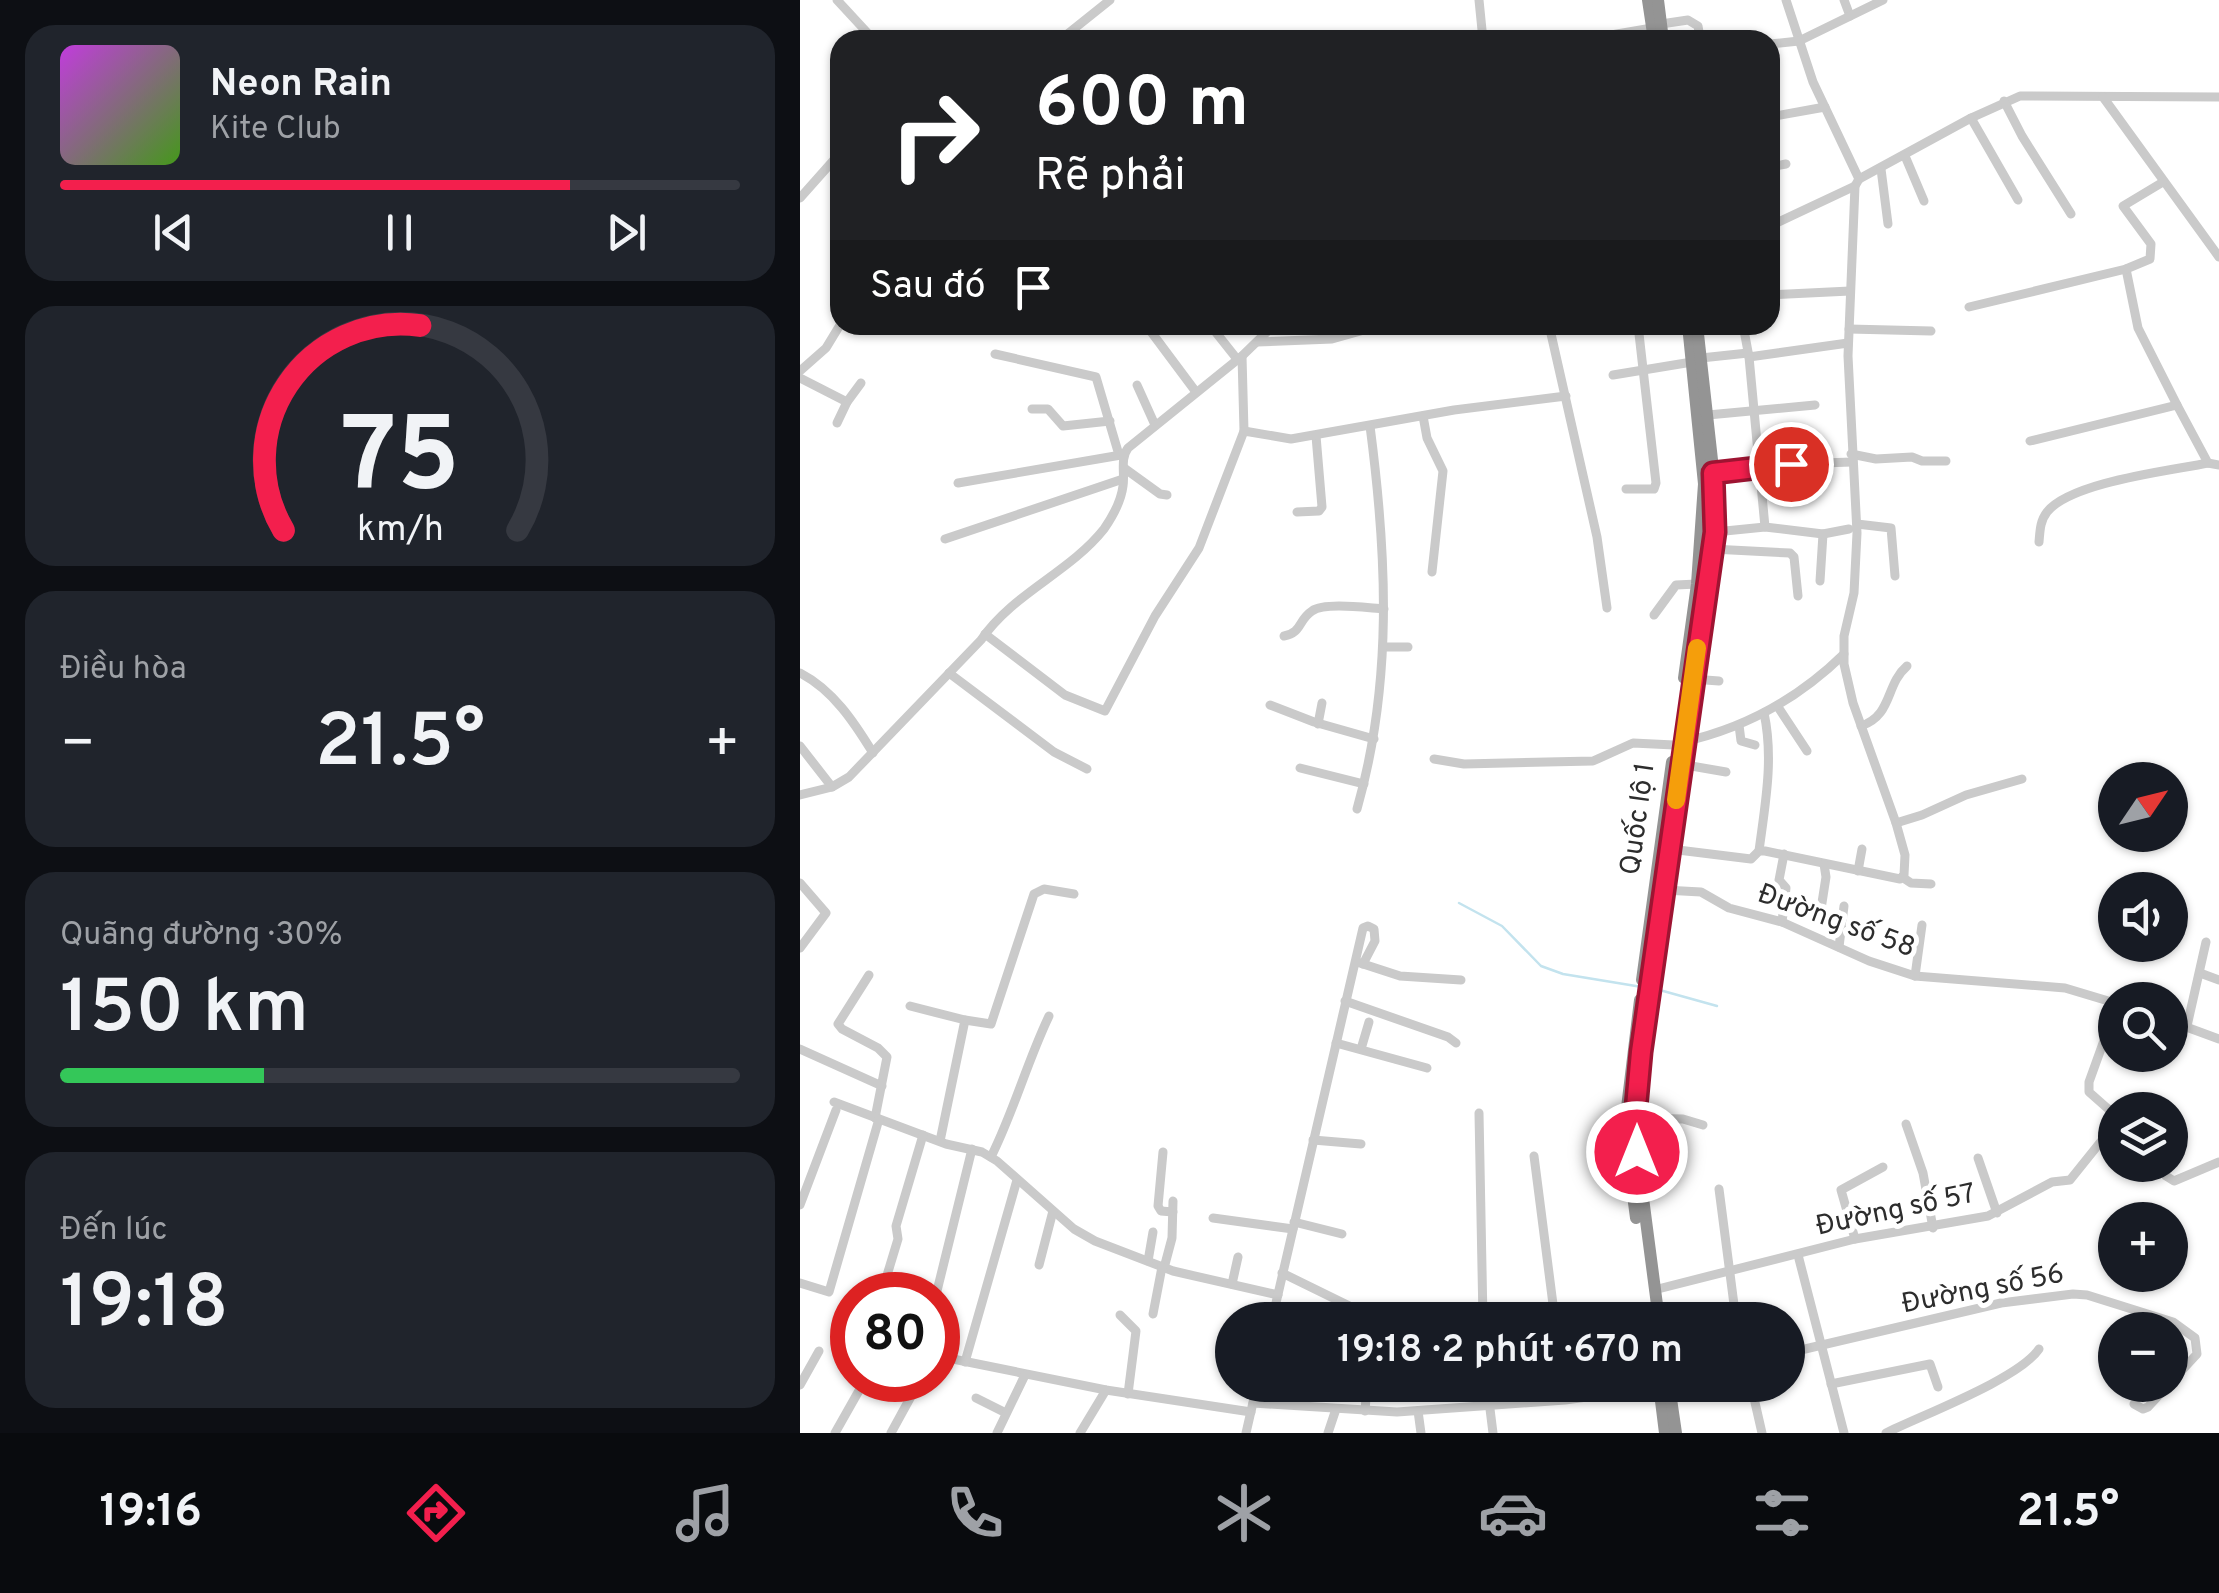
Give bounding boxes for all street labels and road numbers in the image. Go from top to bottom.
street label: Quốc lộ 1 [1612,760,1665,877]
street label: Đường số 58 [1752,876,1920,967]
street label: Đường số 57 [1813,1176,1979,1245]
street label: Đường số 56 [1898,1256,2067,1323]

